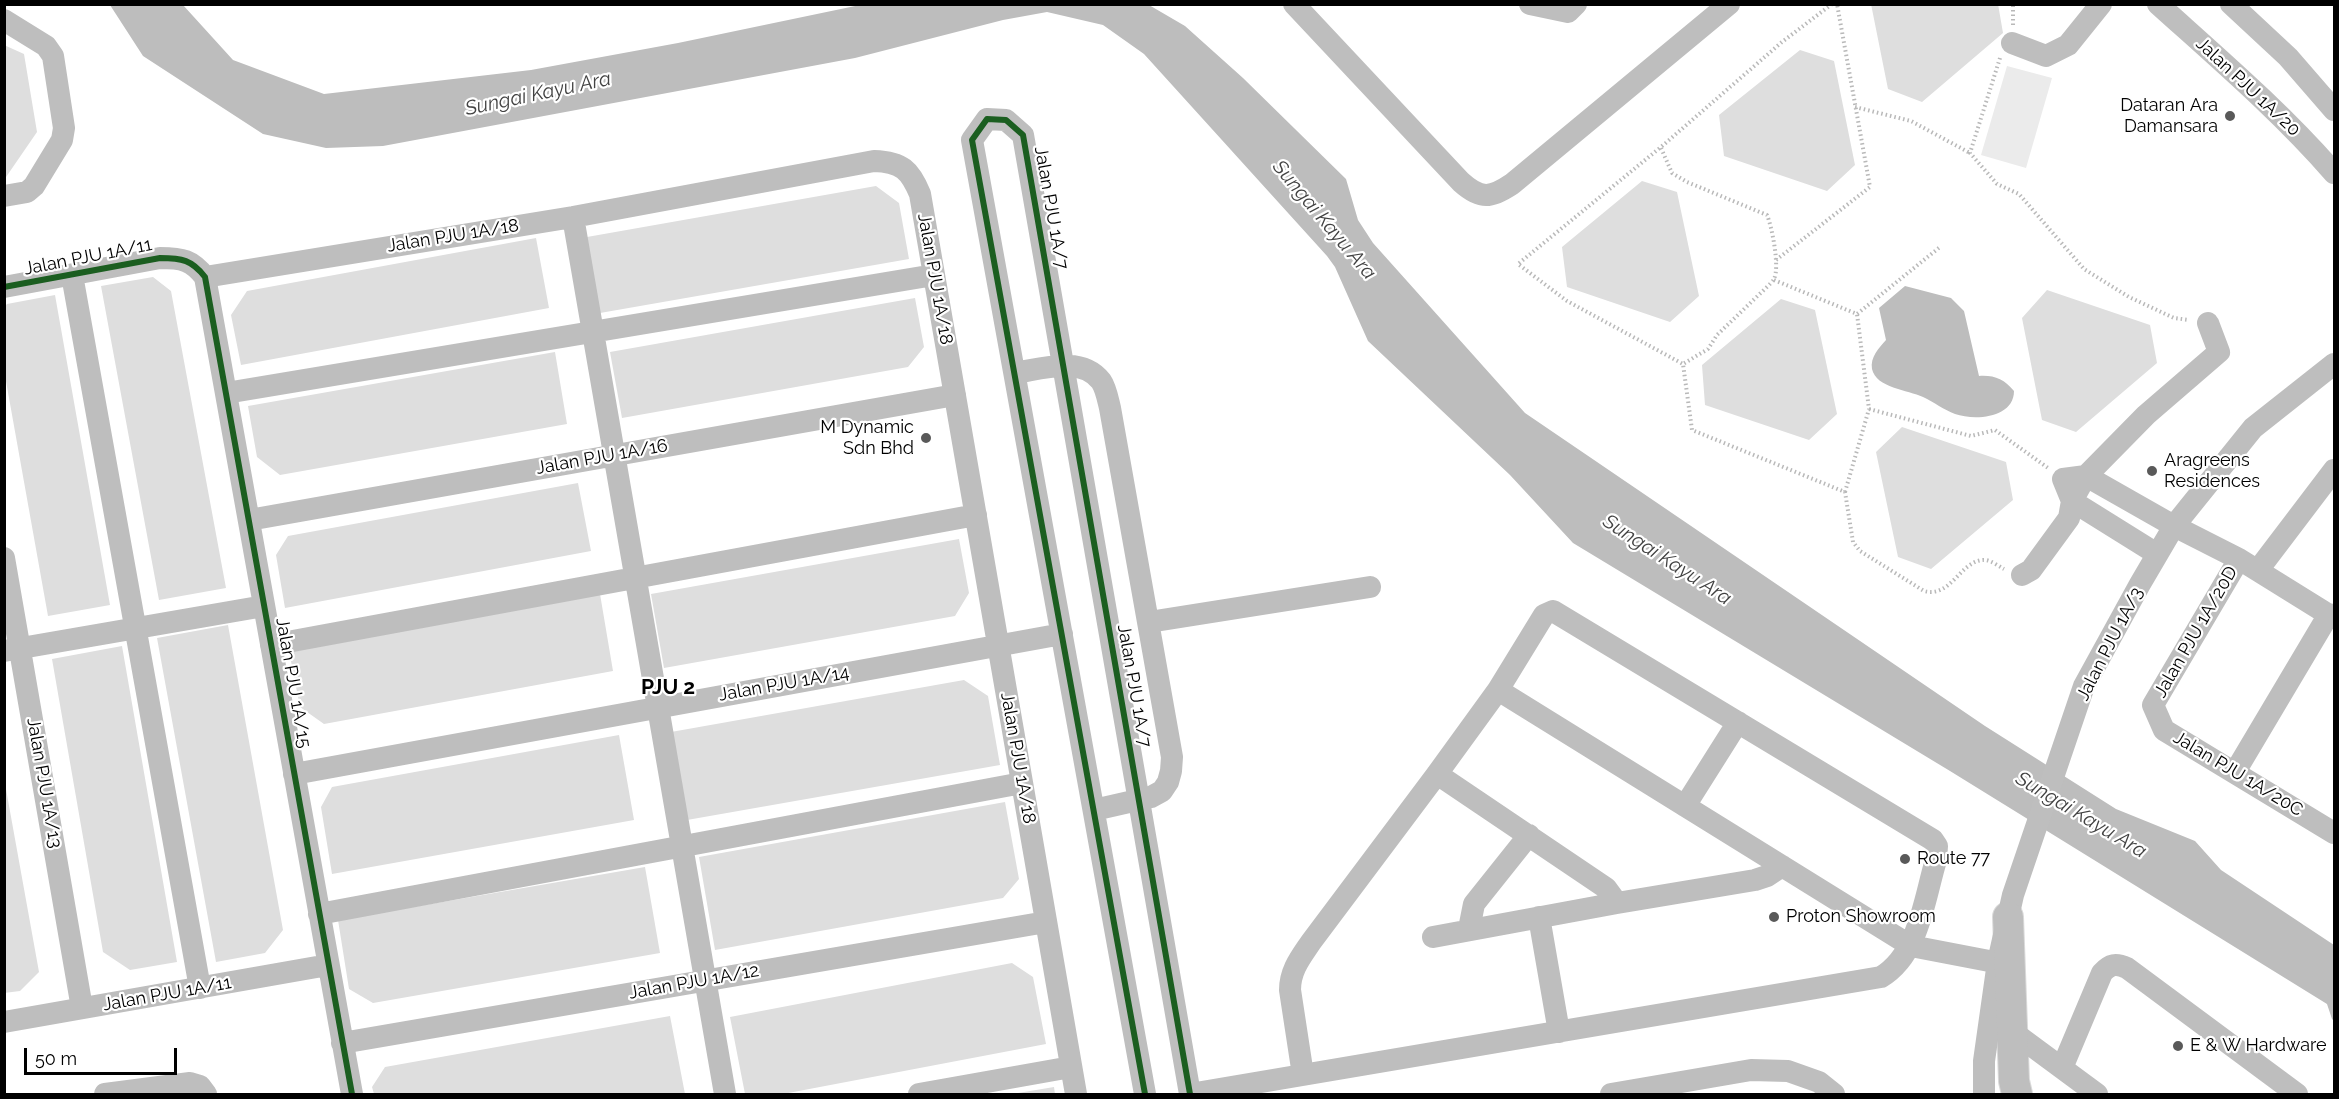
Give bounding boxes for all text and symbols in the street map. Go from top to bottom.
street label: Jalan PJU 1A/20 [2191,33,2305,141]
water label: Sungai Kayu Ara [463,67,613,121]
place label: Dataran Ara Damansara [2120,95,2218,138]
marker: Dataran Ara Damansara [2223,109,2237,123]
street label: Jalan PJU 1A/7 [1030,145,1072,271]
water label: Sungai Kayu Ara [1267,155,1381,285]
street label: Jalan PJU 1A/18 [913,212,957,346]
street label: Jalan PJU 1A/18 [386,215,520,257]
street label: Jalan PJU 1A/11 [22,234,154,280]
place label: M Dynamic Sdn Bhd [820,417,914,460]
marker: M Dynamic Sdn Bhd [919,431,933,445]
street label: Jalan PJU 1A/16 [535,435,669,479]
place label: Aragreens Residences [2164,450,2260,492]
marker: Aragreens Residences [2145,464,2159,478]
water label: Sungai Kayu Ara [1598,510,1736,610]
street label: Jalan PJU 1A/20D [2150,563,2242,701]
street label: Jalan PJU 1A/3 [2072,584,2148,704]
street label: Jalan PJU 1A/15 [271,616,315,750]
street label: Jalan PJU 1A/7 [1113,623,1155,749]
street label: Jalan PJU 1A/14 [717,662,851,706]
district label: PJU 2 [641,675,695,701]
street label: Jalan PJU 1A/18 [996,691,1040,825]
street label: Jalan PJU 1A/13 [22,716,66,850]
street label: Jalan PJU 1A/20C [2169,727,2307,821]
water label: Sungai Kayu Ara [2011,766,2151,864]
place label: Route 77 [1917,848,1990,870]
marker: Route 77 [1898,852,1912,866]
place label: Proton Showroom [1786,906,1936,928]
marker: Proton Showroom [1767,910,1781,924]
street label: Jalan PJU 1A/12 [627,960,761,1004]
street label: Jalan PJU 1A/11 [101,972,233,1016]
place label: E & W Hardware [2190,1035,2327,1057]
scale bar [27,1036,180,1074]
marker: E & W Hardware [2171,1039,2185,1053]
text: 50 m [35,1048,77,1069]

